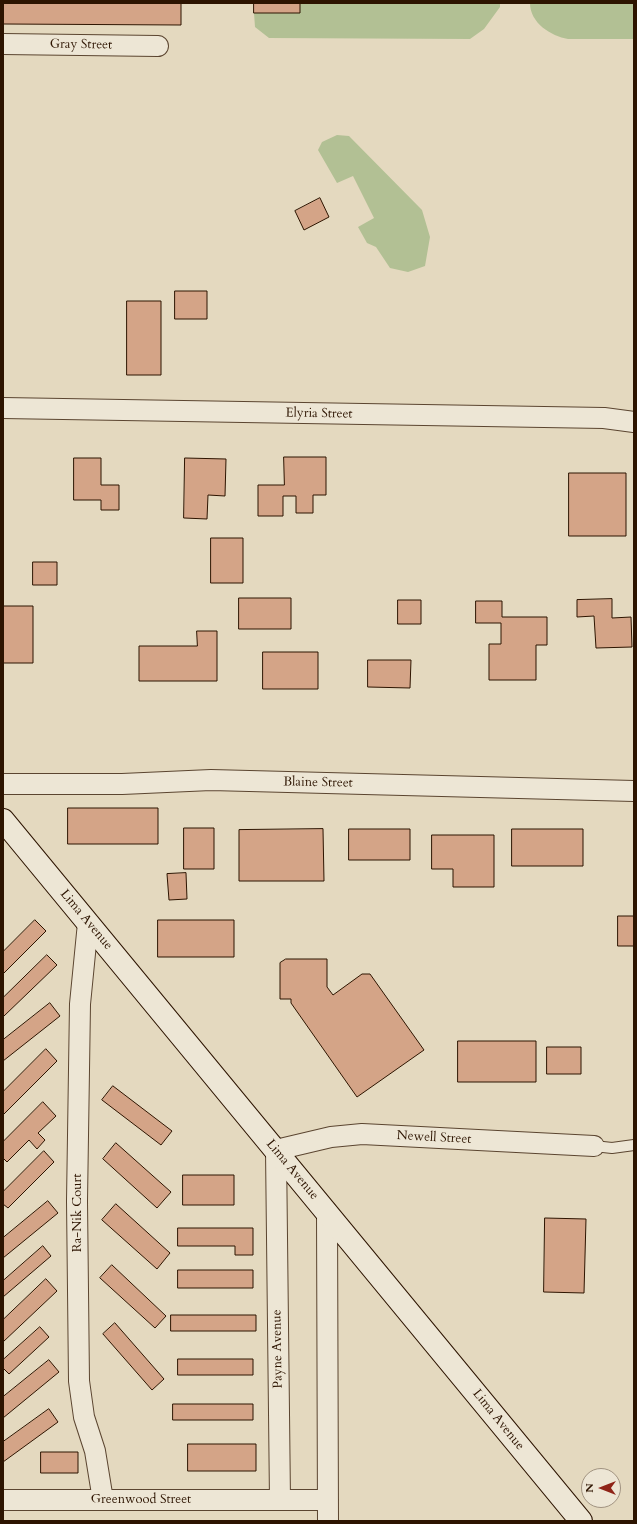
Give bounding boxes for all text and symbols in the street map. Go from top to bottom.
street label: Gray Street [50,37,112,53]
street label: Elyria Street [285,406,353,422]
street label: Blaine Street [283,775,353,791]
street label: Lima Avenue [56,887,116,953]
street label: Newell Street [396,1128,472,1148]
street label: Lima Avenue [262,1137,322,1203]
street label: Ra-Nik Court [70,1174,86,1252]
street label: Payne Avenue [270,1309,286,1389]
street label: Lima Avenue [469,1386,527,1454]
north arrow [581,1468,621,1508]
text: N [582,1483,597,1493]
street label: Greenwood Street [91,1492,191,1508]

